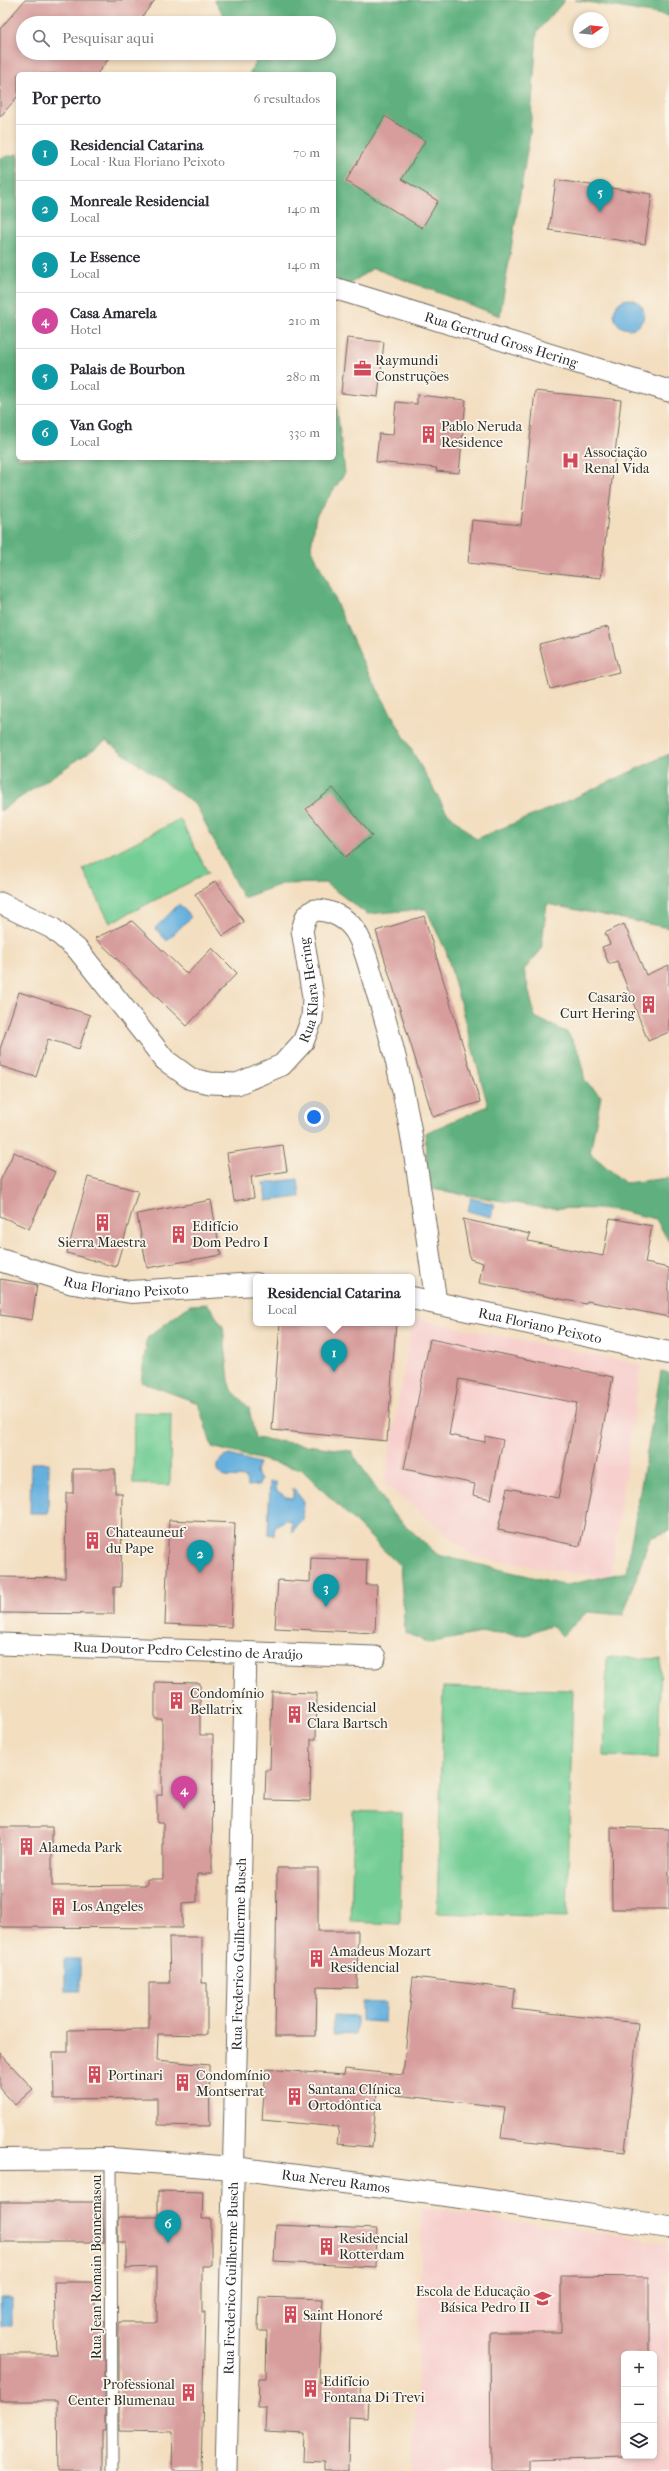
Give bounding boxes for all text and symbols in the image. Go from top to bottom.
north arrow [573,12,609,48]
search box [16,16,336,60]
icon: search [30,27,52,49]
text: Pesquisar aqui [62,29,154,47]
text: Por perto [32,88,101,108]
text: 6 resultados [253,91,320,106]
text: Residencial Catarina [70,136,203,154]
text: 1 [43,145,47,160]
text: 70 m [293,145,320,160]
text: Local · Rua Floriano Peixoto [70,154,225,169]
pin: 5 [587,179,613,212]
text: Monreale Residencial [70,192,209,210]
text: 2 [42,201,48,216]
text: 140 m [287,201,320,216]
text: Local [70,210,100,225]
text: Le Essence [70,248,140,266]
text: 3 [42,257,48,272]
text: 140 m [287,257,320,272]
text: Local [70,266,100,281]
text: Casa Amarela [70,304,157,322]
street label: Rua Gertrud Gross Hering [422,308,580,372]
text: 4 [41,313,49,328]
text: 210 m [288,313,320,328]
text: Hotel [70,322,101,337]
place label: Raymundi Construções [375,352,449,385]
office icon: Raymundi Construções [352,358,372,378]
text: Palais de Bourbon [70,360,185,378]
text: 5 [42,369,48,384]
text: 280 m [286,369,320,384]
text: Local [70,378,100,393]
text: Van Gogh [70,416,132,434]
place label: Pablo Neruda Residence [441,418,523,451]
building icon: Pablo Neruda Residence [418,424,438,444]
text: 6 [41,425,49,440]
text: 330 m [289,425,320,440]
text: Local [70,434,100,449]
place label: Associação Renal Vida [583,444,650,477]
hospital icon: Associação Renal Vida [561,450,581,470]
street label: Rua Klara Hering [295,936,322,1045]
place label: Casarão Curt Hering [560,989,636,1022]
building icon: Casarão Curt Hering [638,995,658,1015]
your location [304,1107,324,1127]
building icon: Sierra Maestra [92,1212,112,1232]
place label: Edifício Dom Pedro I [192,1218,269,1251]
building icon: Edifício Dom Pedro I [169,1224,189,1244]
place label: Sierra Maestra [58,1234,147,1251]
street label: Rua Floriano Peixoto [61,1273,189,1301]
popup [253,1274,415,1326]
text: Residencial Catarina [267,1284,401,1302]
text: Local [267,1302,297,1317]
street label: Rua Floriano Peixoto [477,1304,603,1347]
pin: 1 [321,1339,347,1372]
place label: Chateauneuf du Pape [106,1524,187,1557]
building icon: Chateauneuf du Pape [83,1530,103,1550]
pin: 2 [187,1540,213,1573]
pin: 3 [313,1574,339,1607]
street label: Rua Doutor Pedro Celestino de Araújo [73,1639,303,1663]
place label: Condomínio Bellatrix [190,1685,264,1718]
building icon: Condomínio Bellatrix [167,1691,187,1711]
place label: Residencial Clara Bartsch [307,1699,388,1732]
building icon: Residencial Clara Bartsch [284,1705,304,1725]
pin: 4 [171,1776,197,1809]
building icon: Alameda Park [16,1837,36,1857]
place label: Alameda Park [38,1839,123,1856]
street label: Rua Frederico Guilherme Busch [228,1857,250,2051]
building icon: Los Angeles [49,1896,69,1916]
place label: Los Angeles [72,1898,143,1915]
place label: Amadeus Mozart Residencial [329,1943,431,1976]
building icon: Amadeus Mozart Residencial [307,1949,327,1969]
building icon: Portinari [85,2065,105,2085]
place label: Portinari [108,2067,163,2084]
place label: Condomínio Montserrat [196,2067,270,2100]
building icon: Condomínio Montserrat [173,2073,193,2093]
place label: Santana Clínica Ortodôntica [308,2081,402,2114]
building icon: Santana Clínica Ortodôntica [285,2087,305,2107]
street label: Rua Nereu Ramos [281,2166,391,2197]
street label: Rua Jean Romain Bonnemasou [88,2175,105,2359]
street label: Rua Frederico Guilherme Busch [220,2181,242,2375]
pin: 6 [155,2210,181,2243]
place label: Residencial Rotterdam [339,2230,408,2263]
building icon: Residencial Rotterdam [316,2236,336,2256]
place label: Escola de Educação Básica Pedro II [416,2283,531,2316]
school or university icon: Escola de Educação Básica Pedro II [533,2289,553,2309]
building icon: Saint Honoré [280,2305,300,2325]
place label: Saint Honoré [303,2307,383,2324]
map controls [621,2351,657,2459]
button: + [621,2351,657,2387]
place label: Edifício Fontana Di Trevi [323,2373,425,2406]
place label: Professional Center Blumenau [68,2376,175,2409]
building icon: Edifício Fontana Di Trevi [300,2379,320,2399]
building icon: Professional Center Blumenau [178,2382,198,2402]
button: − [621,2387,657,2423]
button: layers [621,2423,657,2459]

